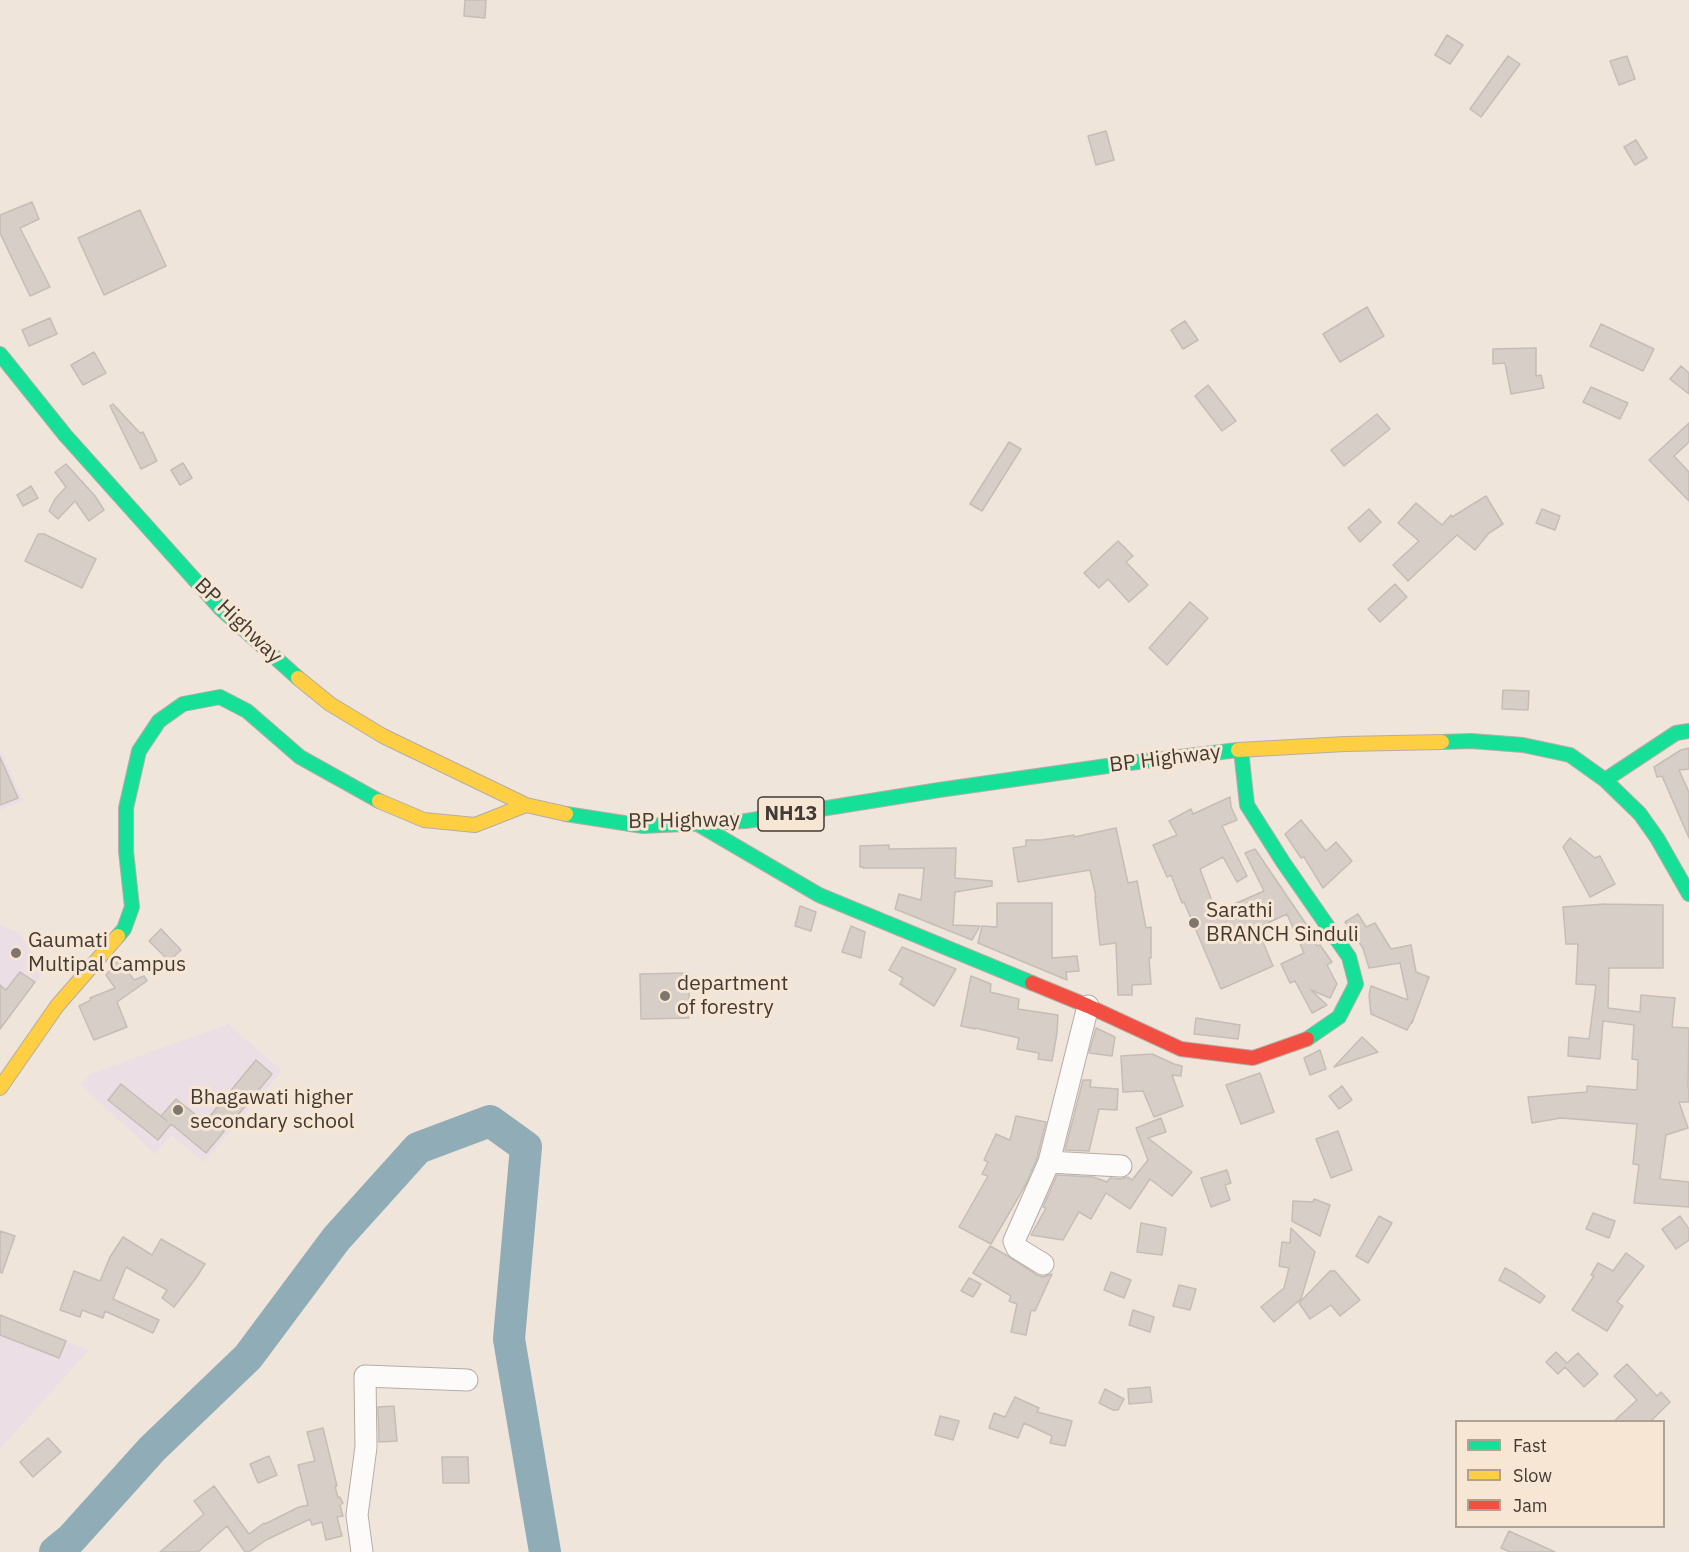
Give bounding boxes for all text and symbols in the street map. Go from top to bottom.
street label: BP Highway [189,573,287,669]
street label: BP Highway [1108,740,1222,778]
road number: NH13 [758,797,824,831]
street label: BP Highway [628,807,740,835]
place label: Sarathi BRANCH Sinduli [1206,898,1359,948]
marker: Sarathi BRANCH Sinduli [1187,916,1201,930]
place label: Gaumati Multipal Campus [28,928,186,978]
marker: Gaumati Multipal Campus [9,946,23,960]
place label: department of forestry [677,971,788,1021]
marker: department of forestry [658,989,672,1003]
place label: Bhagawati higher secondary school [190,1085,355,1135]
marker: Bhagawati higher secondary school [171,1103,185,1117]
legend [1455,1420,1665,1528]
text: Fast [1513,1434,1547,1457]
text: Slow [1513,1464,1552,1487]
text: Jam [1513,1494,1548,1517]

